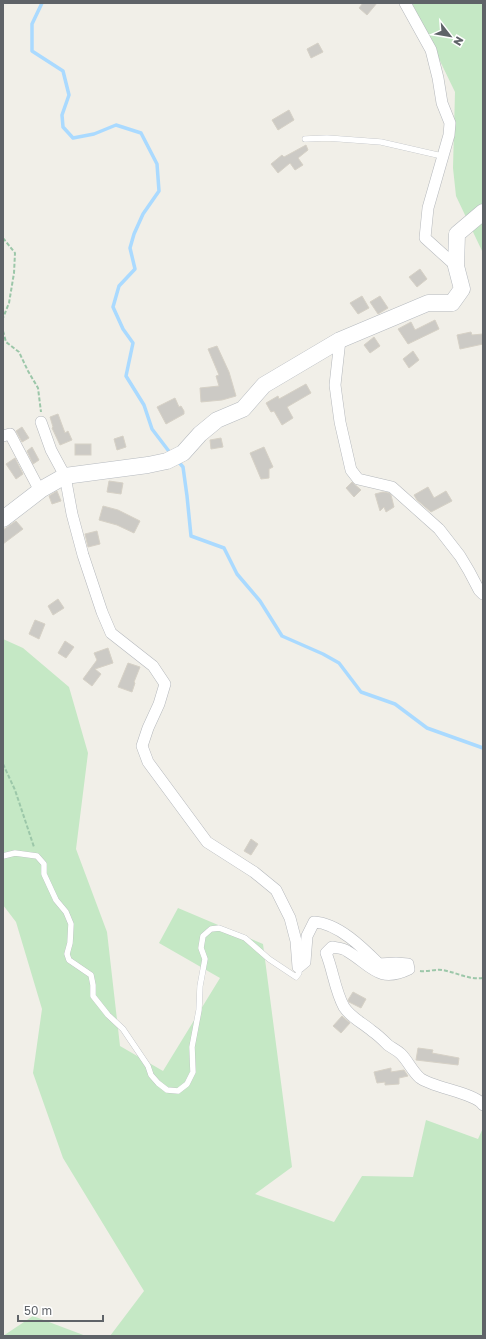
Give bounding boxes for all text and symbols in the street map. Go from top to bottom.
north arrow [430,16,470,56]
text: N [451,34,467,48]
scale bar [18,1297,103,1323]
text: 50 m [24,1303,52,1318]

